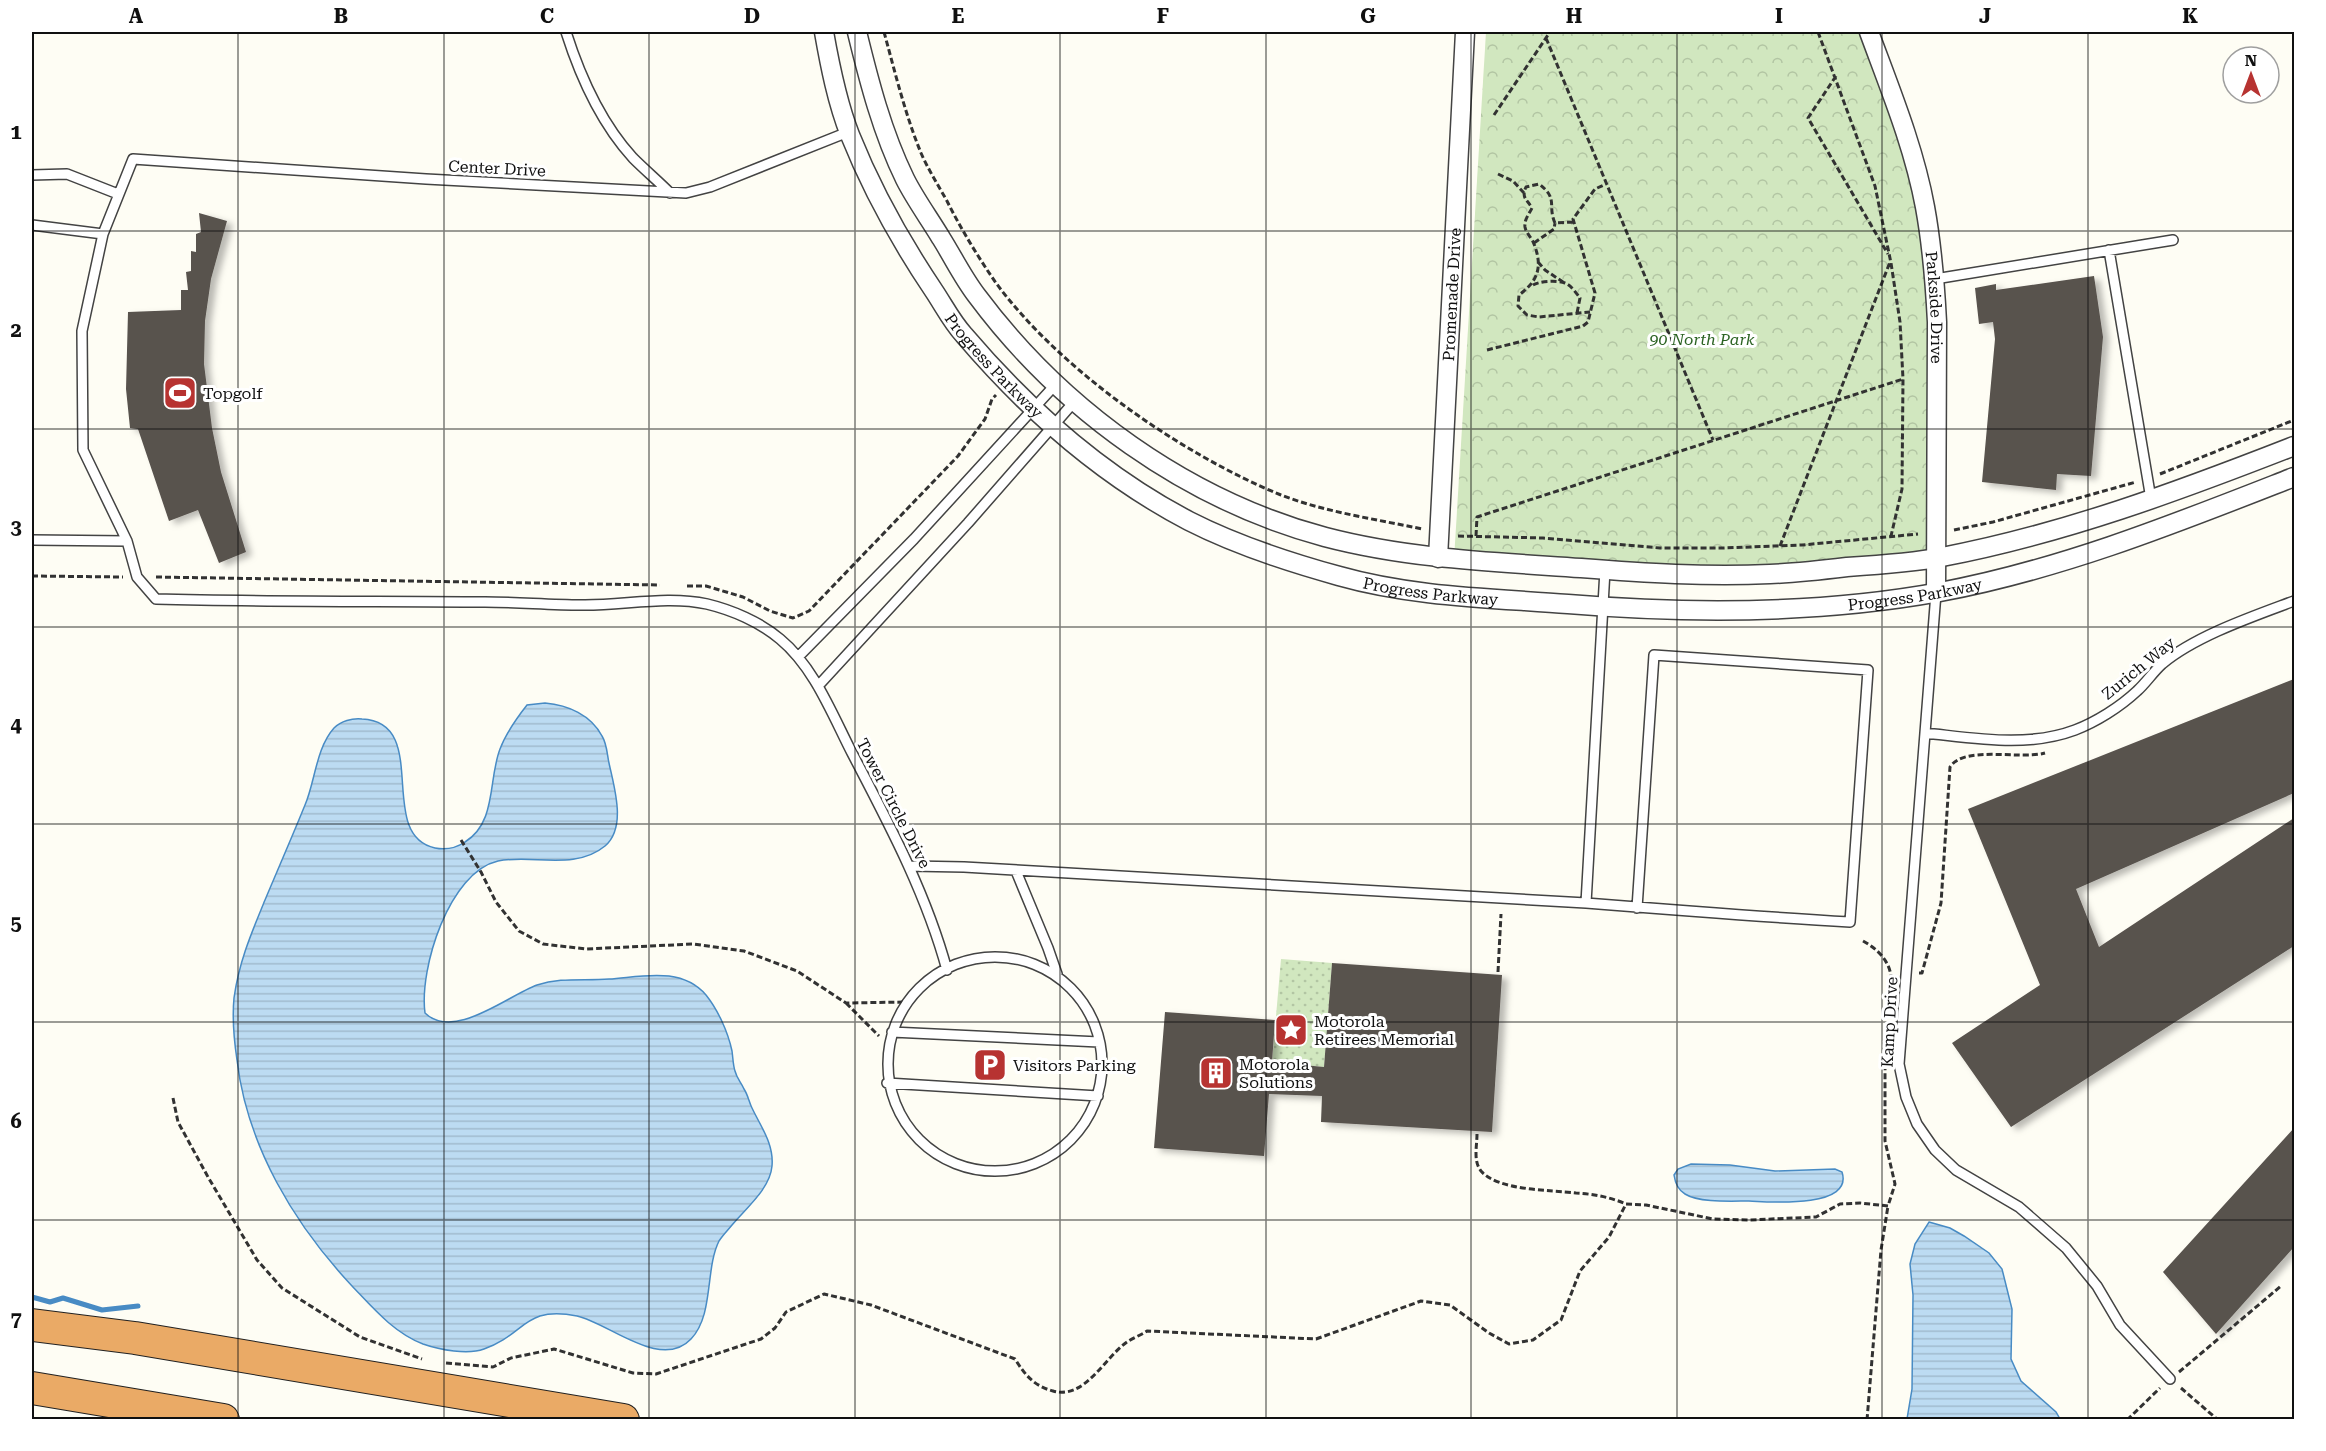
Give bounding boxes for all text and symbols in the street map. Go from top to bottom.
text: A [129,4,144,28]
text: B [334,4,348,28]
text: C [540,4,554,28]
text: D [744,4,760,28]
text: E [952,4,965,28]
text: F [1157,4,1169,28]
text: G [1360,4,1376,28]
text: H [1566,4,1582,28]
text: I [1775,4,1783,28]
text: J [1979,4,1991,28]
text: K [2182,4,2198,28]
north arrow [2221,45,2281,105]
text: N [2245,51,2257,70]
text: 1 [10,120,22,144]
street label: Center Drive [448,156,546,181]
street label: Promenade Drive [1439,227,1465,362]
street label: Parkside Drive [1922,250,1946,364]
street label: Progress Parkway [941,310,1047,423]
text: 2 [10,318,22,342]
park label: 90 North Park [1650,330,1755,349]
sports icon: Topgolf [162,375,198,411]
place label: Topgolf [203,384,263,403]
text: 3 [10,515,22,539]
street label: Progress Parkway [1361,573,1499,609]
street label: Progress Parkway [1847,574,1985,615]
street label: Zurich Way [2098,633,2179,704]
text: 4 [10,713,22,737]
street label: Tower Circle Drive [853,735,935,871]
text: 5 [10,911,22,935]
street label: Kamp Drive [1878,976,1901,1068]
place icon: Motorola Retirees Memorial [1273,1012,1309,1048]
place label: Motorola Retirees Memorial [1314,1012,1454,1049]
parking icon: Visitors Parking [972,1047,1008,1083]
building icon: Motorola Solutions [1198,1055,1234,1091]
place label: Motorola Solutions [1239,1055,1313,1092]
place label: Visitors Parking [1013,1056,1137,1075]
text: 6 [10,1109,22,1133]
text: 7 [10,1307,22,1331]

